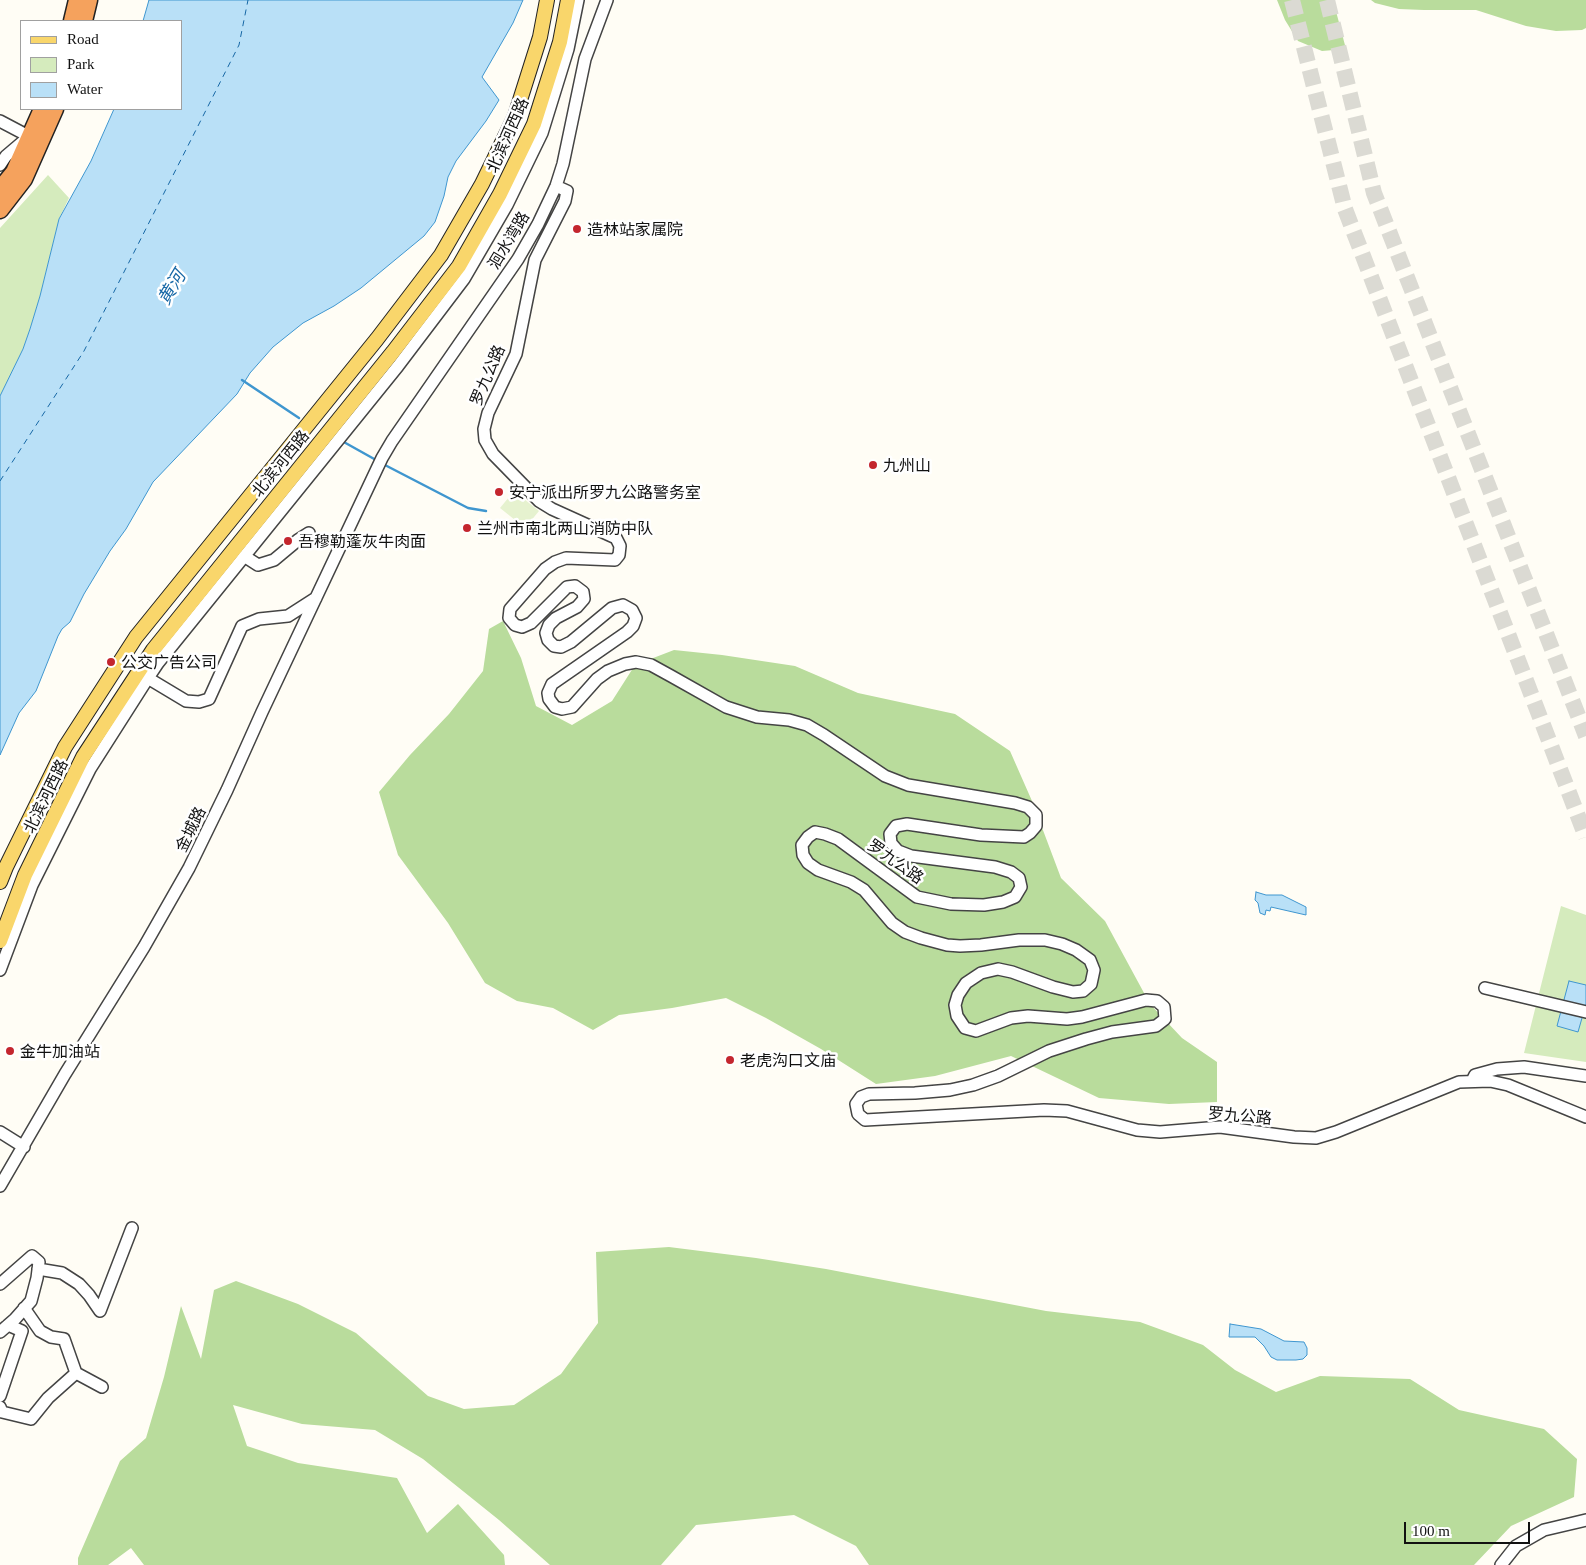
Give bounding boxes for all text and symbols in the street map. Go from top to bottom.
legend [20,20,182,110]
text: Road [67,31,99,47]
text: Park [67,56,95,72]
text: Water [67,81,102,97]
street label: 北滨河西路 [482,95,532,175]
street label: 洄水湾路 [483,208,533,272]
place label: 造林站家属院 [587,219,683,239]
marker: 造林站家属院 [571,223,583,235]
water label: 黄河 [152,266,190,308]
street label: 罗九公路 [466,342,508,408]
street label: 北滨河西路 [247,426,313,500]
place label: 九州山 [883,455,931,475]
marker: 九州山 [867,459,879,471]
place label: 安宁派出所罗九公路警务室 [509,482,701,502]
marker: 安宁派出所罗九公路警务室 [493,486,505,498]
place label: 兰州市南北两山消防中队 [477,518,653,538]
marker: 兰州市南北两山消防中队 [461,522,473,534]
place label: 吾穆勒蓬灰牛肉面 [298,531,426,551]
marker: 吾穆勒蓬灰牛肉面 [282,535,294,547]
place label: 公交广告公司 [121,652,217,672]
marker: 公交广告公司 [105,656,117,668]
street label: 北滨河西路 [19,756,71,836]
street label: 金城路 [171,803,209,855]
street label: 罗九公路 [864,835,928,887]
place label: 金牛加油站 [20,1041,100,1061]
marker: 金牛加油站 [4,1045,16,1057]
place label: 老虎沟口文庙 [740,1050,836,1070]
marker: 老虎沟口文庙 [724,1054,736,1066]
street label: 罗九公路 [1207,1103,1273,1127]
scale bar [1406,1512,1532,1544]
text: 100 m [1412,1523,1450,1539]

